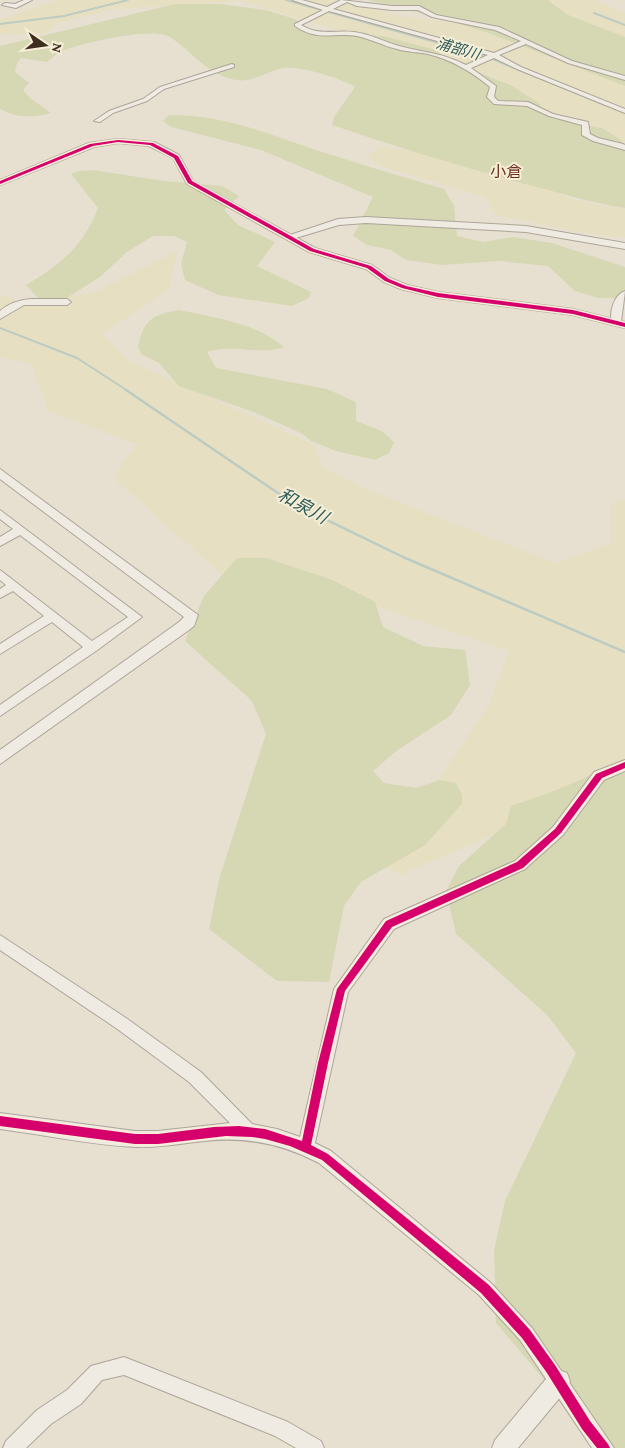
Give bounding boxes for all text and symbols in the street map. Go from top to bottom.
north arrow [20,20,70,70]
water label: 浦部川 [434,35,484,63]
text: N [49,41,67,55]
district label: 小倉 [490,163,522,180]
water label: 和泉川 [275,484,333,529]

